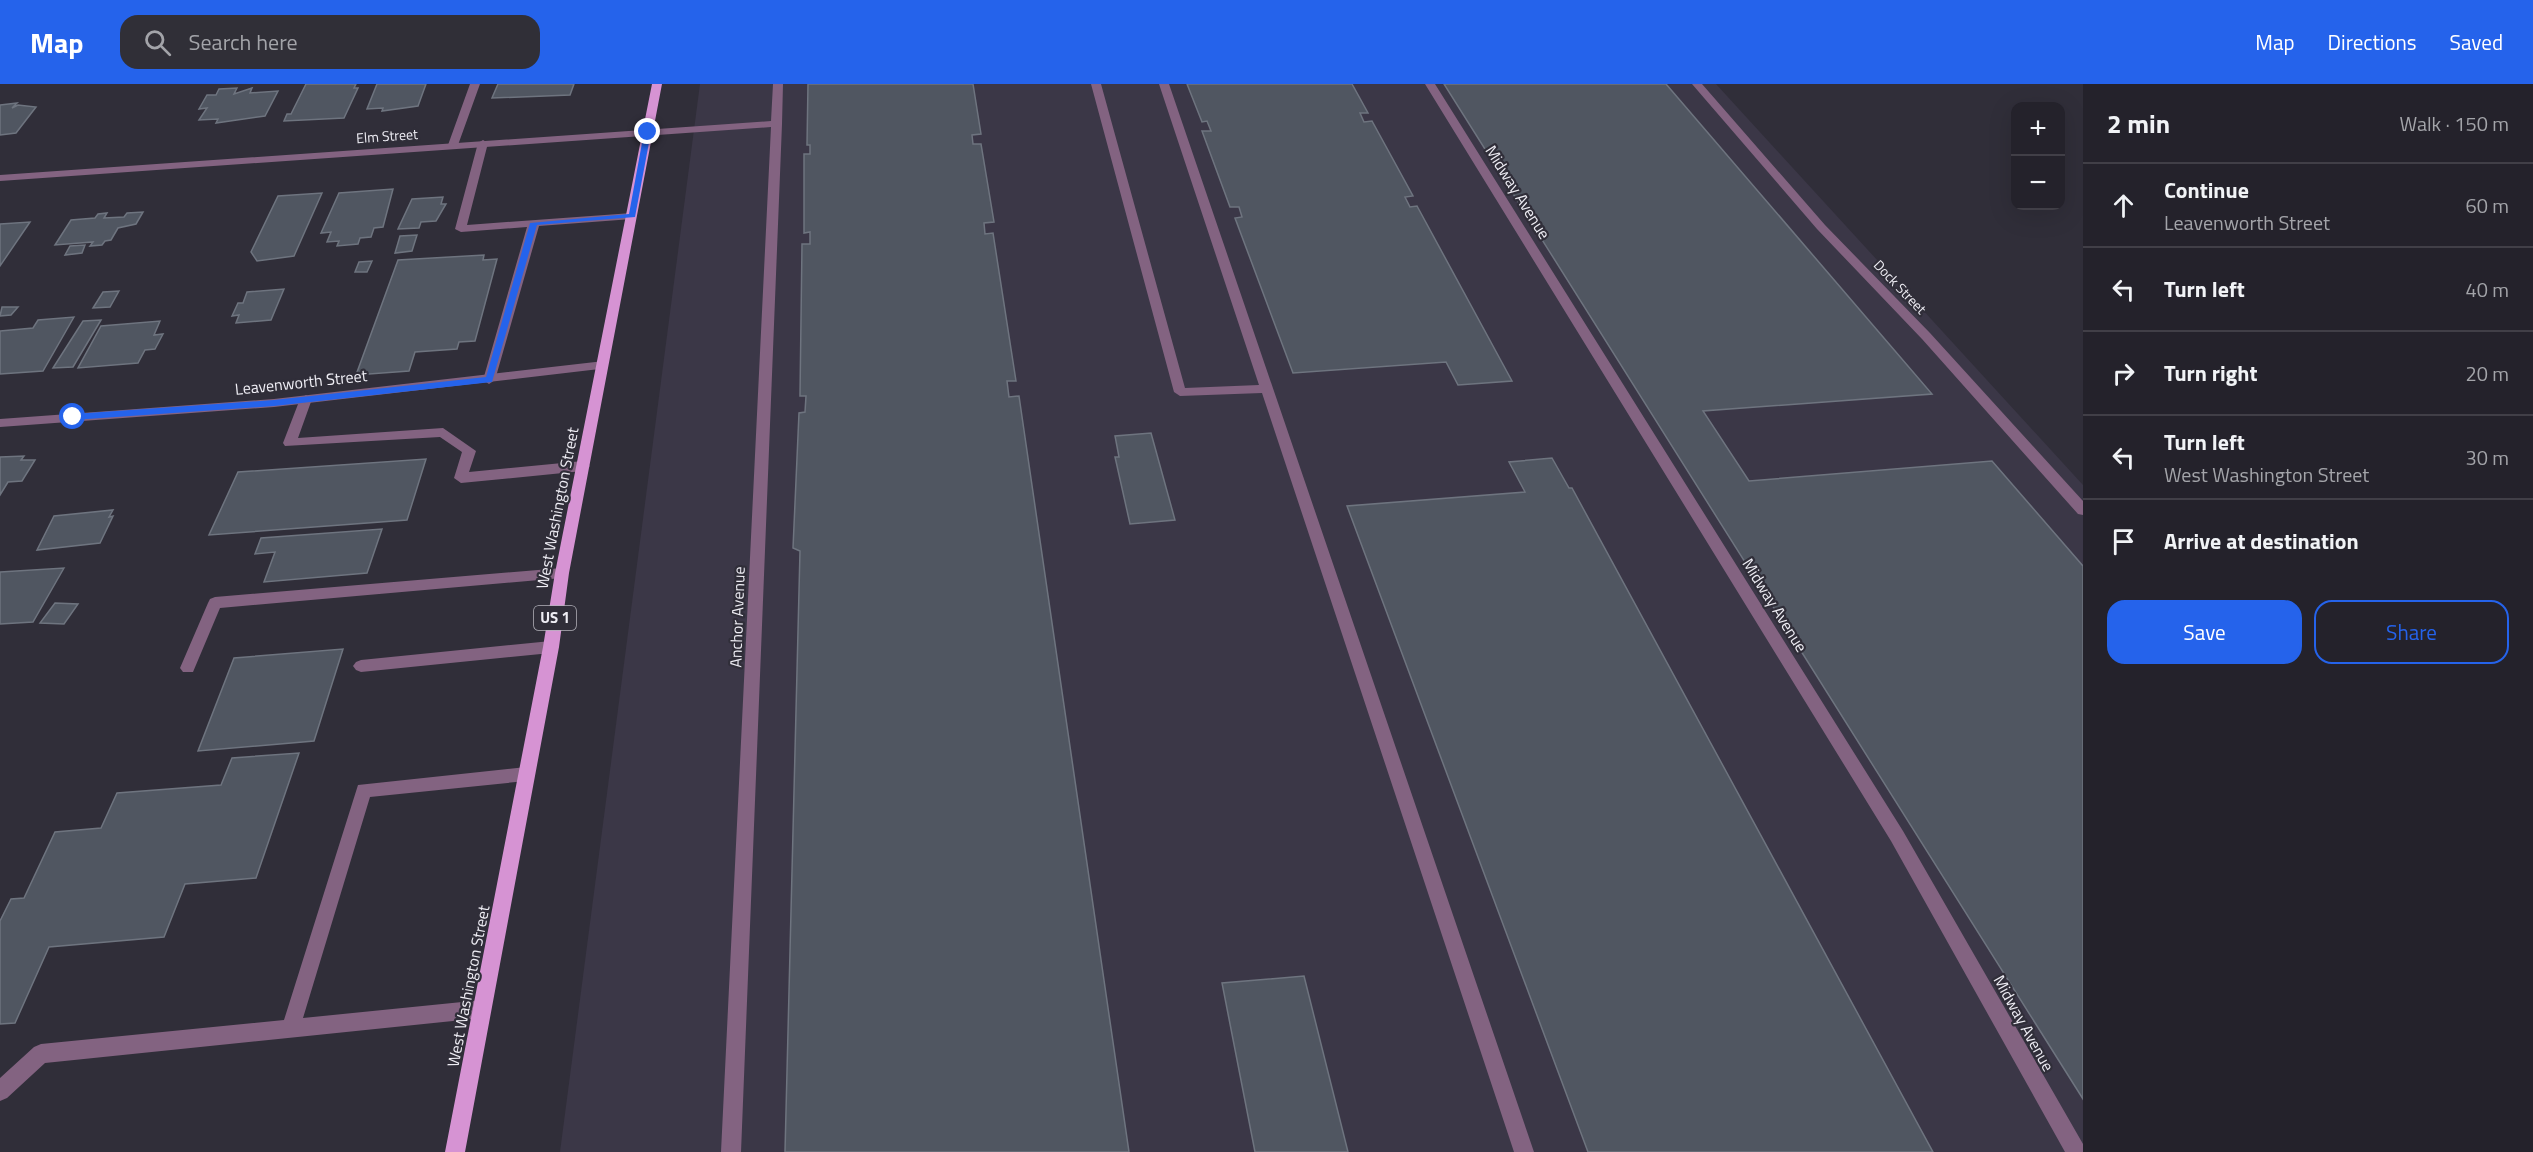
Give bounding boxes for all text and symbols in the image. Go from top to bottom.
search box [120,15,540,69]
text: Map [30,21,84,64]
text: Search here [189,25,298,59]
icon: search [141,26,174,59]
text: Map [2255,26,2295,58]
text: Directions [2328,26,2417,58]
text: Saved [2450,26,2503,58]
map controls [2011,102,2065,210]
button: + [2011,102,2065,156]
text: 2 min [2107,104,2170,143]
text: Walk · 150 m [2400,108,2509,139]
route end [634,118,660,144]
street label: Elm Street [355,123,419,148]
street label: Midway Avenue [1480,140,1556,244]
button: − [2011,156,2065,210]
text: Continue [2164,173,2249,207]
icon: ahead [2107,189,2140,222]
text: 60 m [2465,190,2509,221]
text: Leavenworth Street [2164,207,2330,238]
street label: Dock Street [1869,255,1932,319]
text: Turn left [2164,272,2245,306]
icon: left [2107,273,2140,306]
text: 40 m [2465,274,2509,305]
text: Turn right [2164,356,2258,390]
icon: right [2107,357,2140,390]
text: 20 m [2465,358,2509,389]
street label: Leavenworth Street [234,363,369,401]
route start [59,403,85,429]
street label: West Washington Street [530,425,585,591]
text: Turn left [2164,425,2245,459]
icon: left [2107,441,2140,474]
text: 30 m [2465,442,2509,473]
text: West Washington Street [2164,459,2369,490]
text: Arrive at destination [2164,524,2359,558]
icon: arrive [2107,525,2140,558]
street label: Midway Avenue [1737,553,1813,657]
street label: Anchor Avenue [723,566,751,668]
button: Save [2107,600,2302,664]
button: Share [2314,600,2509,664]
road number: US 1 [534,606,576,630]
street label: West Washington Street [441,903,496,1069]
street label: Midway Avenue [1988,970,2060,1076]

